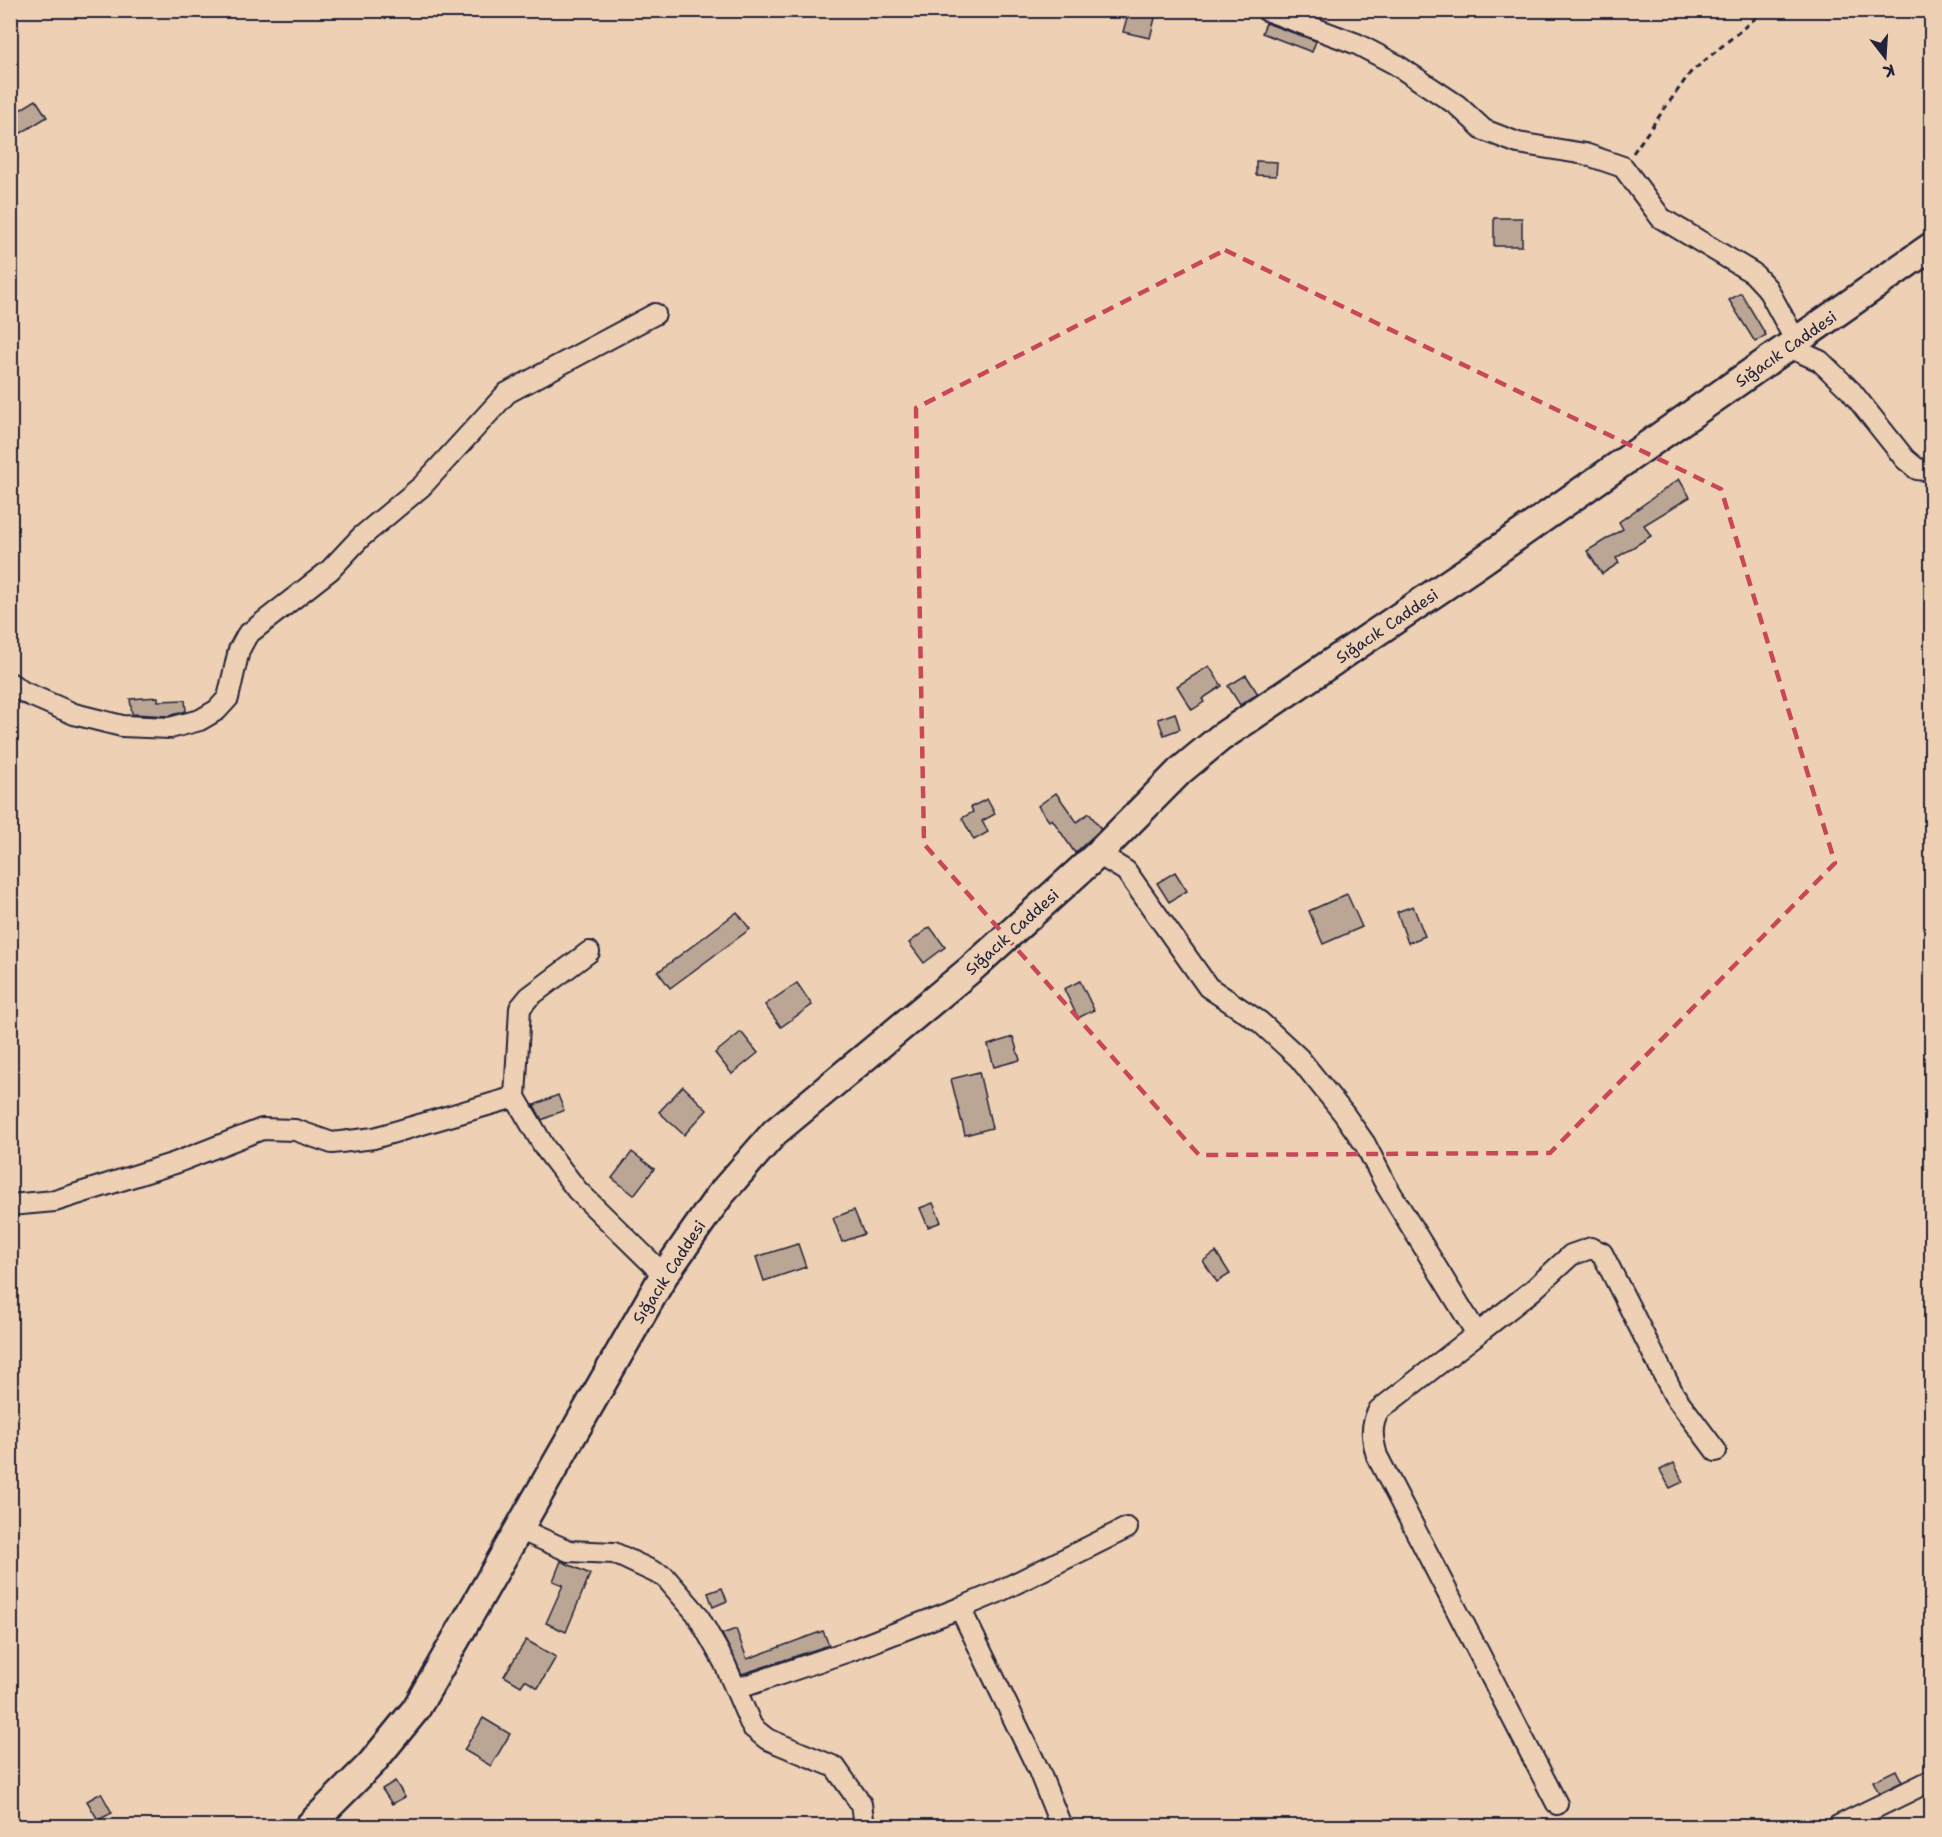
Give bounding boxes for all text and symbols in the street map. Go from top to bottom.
north arrow [1855,27,1915,87]
text: K [1881,59,1898,83]
street label: Sığacık Caddesi [1731,306,1841,392]
street label: Sığacık Caddesi [1332,584,1442,668]
street label: Sığacık Caddesi [961,884,1063,980]
street label: Sığacık Caddesi [628,1216,710,1328]

